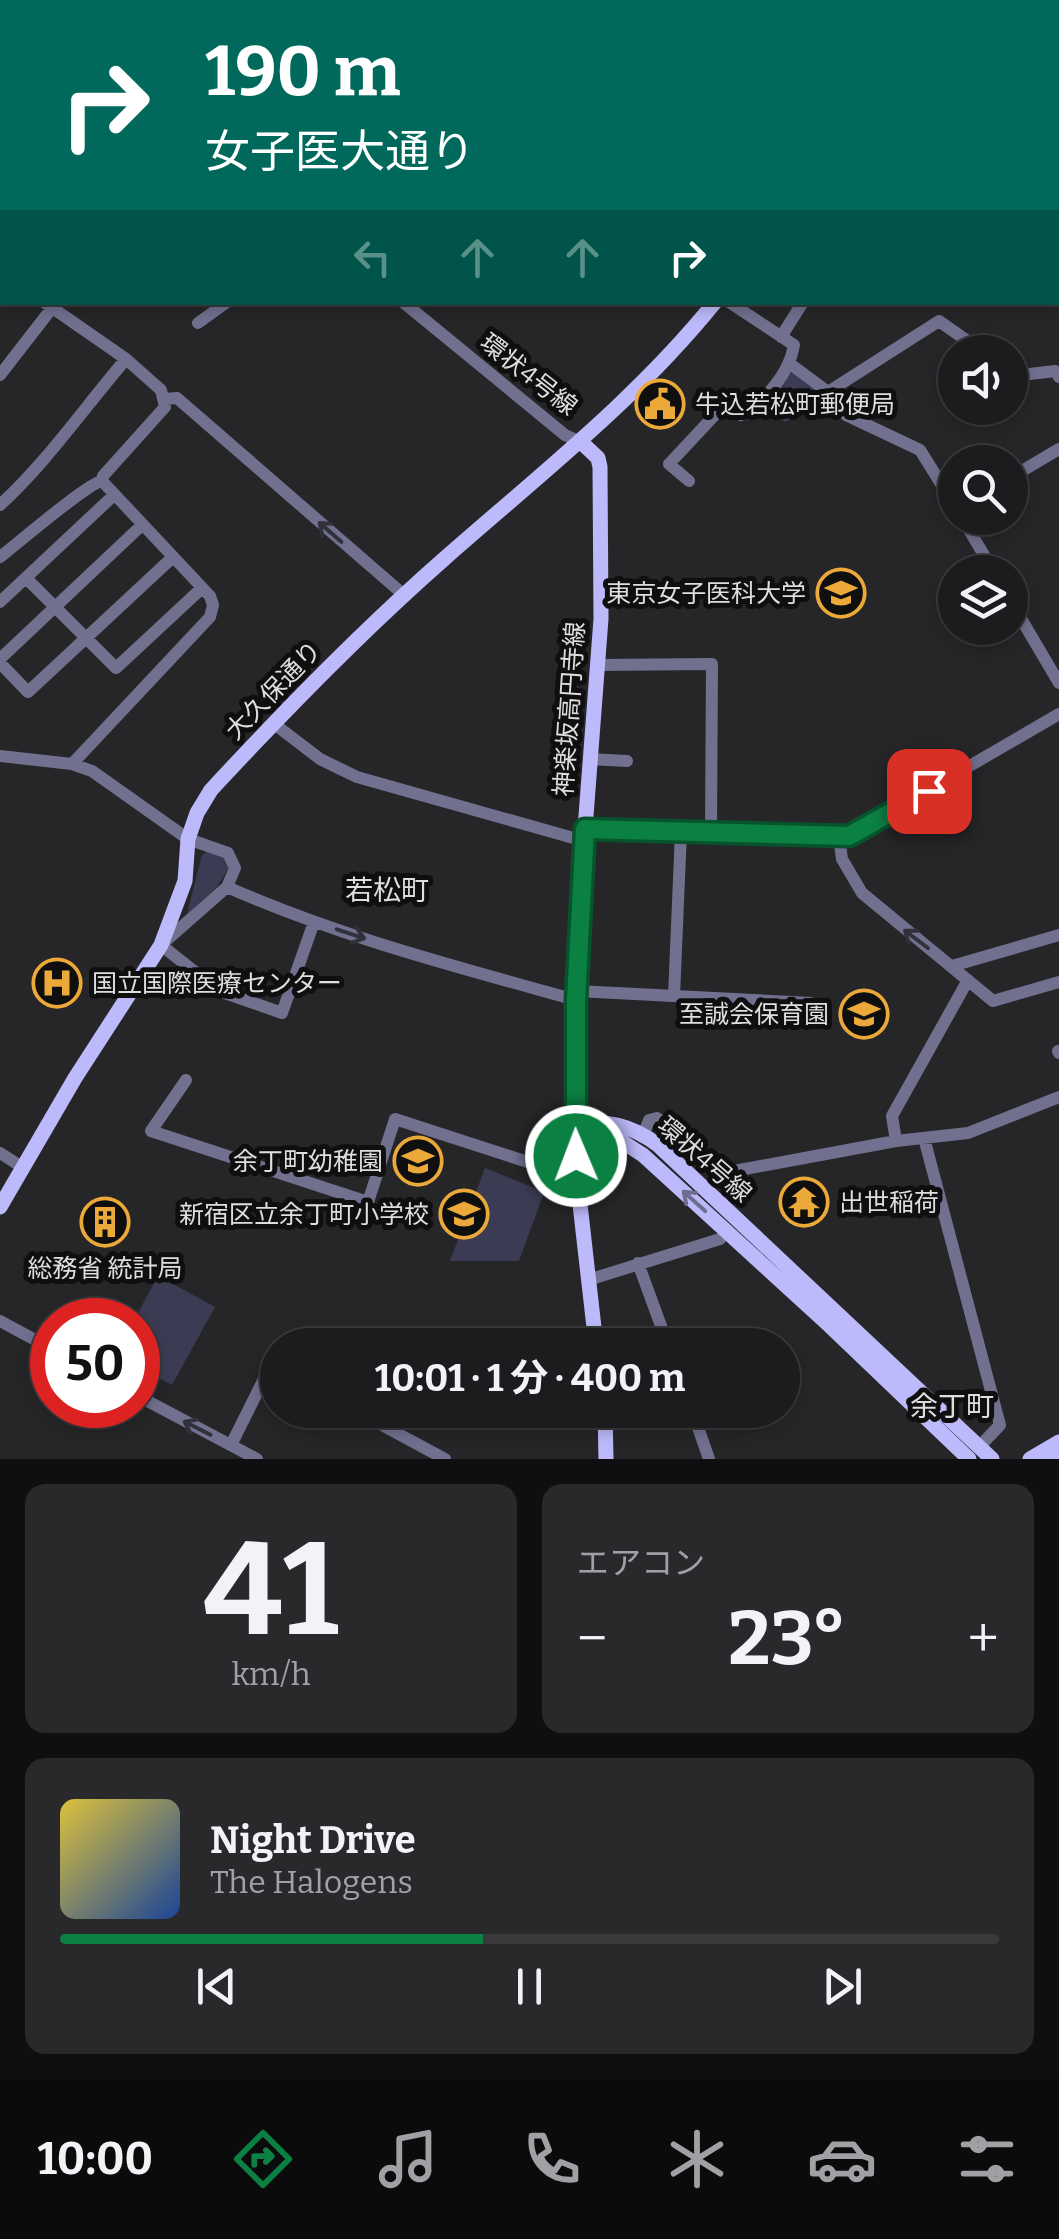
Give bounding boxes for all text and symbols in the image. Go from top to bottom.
text: 190 m [205,30,400,114]
icon: right [40,40,170,170]
text: 女子医大通り [205,125,475,179]
icon: left [345,230,400,285]
icon: ahead [450,230,505,285]
icon: ahead [555,230,610,285]
icon: right [660,230,715,285]
street label: 環状4号線 [474,328,583,422]
map controls [938,335,1028,645]
button: sound [938,335,1028,425]
public building icon: 牛込若松町郵便局 [634,378,686,430]
place label: 牛込若松町郵便局 [695,390,895,420]
button: search [938,445,1028,535]
one-way arrow [318,521,343,544]
button: layers [938,555,1028,645]
school or university icon: 東京女子医科大学 [815,567,867,619]
place label: 東京女子医科大学 [606,579,806,609]
street label: 神楽坂高円寺線 [549,621,591,797]
street label: 大久保通り [220,635,328,746]
pin [887,749,972,834]
icon: arrive [902,764,957,819]
district label: 若松町 [345,874,429,907]
one-way arrow [334,927,366,945]
one-way arrow [903,928,930,949]
hospital icon: 国立国際医療センター [31,957,83,1009]
place label: 国立国際医療センター [92,969,342,999]
school or university icon: 至誠会保育園 [838,988,890,1040]
place label: 至誠会保育園 [679,1000,829,1030]
position arrow [524,1104,628,1208]
street label: 環状4号線 [651,1111,757,1209]
school or university icon: 余丁町幼稚園 [392,1135,444,1187]
place label: 余丁町幼稚園 [233,1147,383,1177]
temple icon: 出世稲荷 [778,1176,830,1228]
school or university icon: 新宿区立余丁町小学校 [438,1188,490,1240]
place label: 出世稲荷 [839,1188,939,1218]
one-way arrow [682,1190,707,1213]
building icon: 総務省 統計局 [79,1196,131,1248]
place label: 新宿区立余丁町小学校 [179,1200,429,1230]
place label: 総務省 統計局 [27,1254,183,1284]
speed limit sign: 50 [30,1298,160,1428]
text: 10:01 · 1 分 · 400 m [375,1355,685,1401]
district label: 余丁町 [910,1390,994,1423]
one-way arrow [183,1417,213,1437]
text: 41 [203,1512,339,1668]
text: エアコン [577,1544,705,1582]
text: 23° [728,1594,847,1684]
text: − [577,1606,607,1672]
text: + [968,1606,999,1672]
text: km/h [231,1655,311,1693]
text: Night Drive [210,1817,416,1863]
text: The Halogens [210,1863,413,1901]
icon: previous [189,1959,244,2014]
icon: pause [502,1959,557,2014]
icon: next [815,1959,870,2014]
icon: directions [228,2124,298,2194]
icon: music [373,2124,443,2194]
icon: phone [517,2124,587,2194]
icon: climate [662,2124,732,2194]
icon: car [807,2124,877,2194]
icon: filters [952,2124,1022,2194]
text: 10:00 [37,2132,153,2186]

